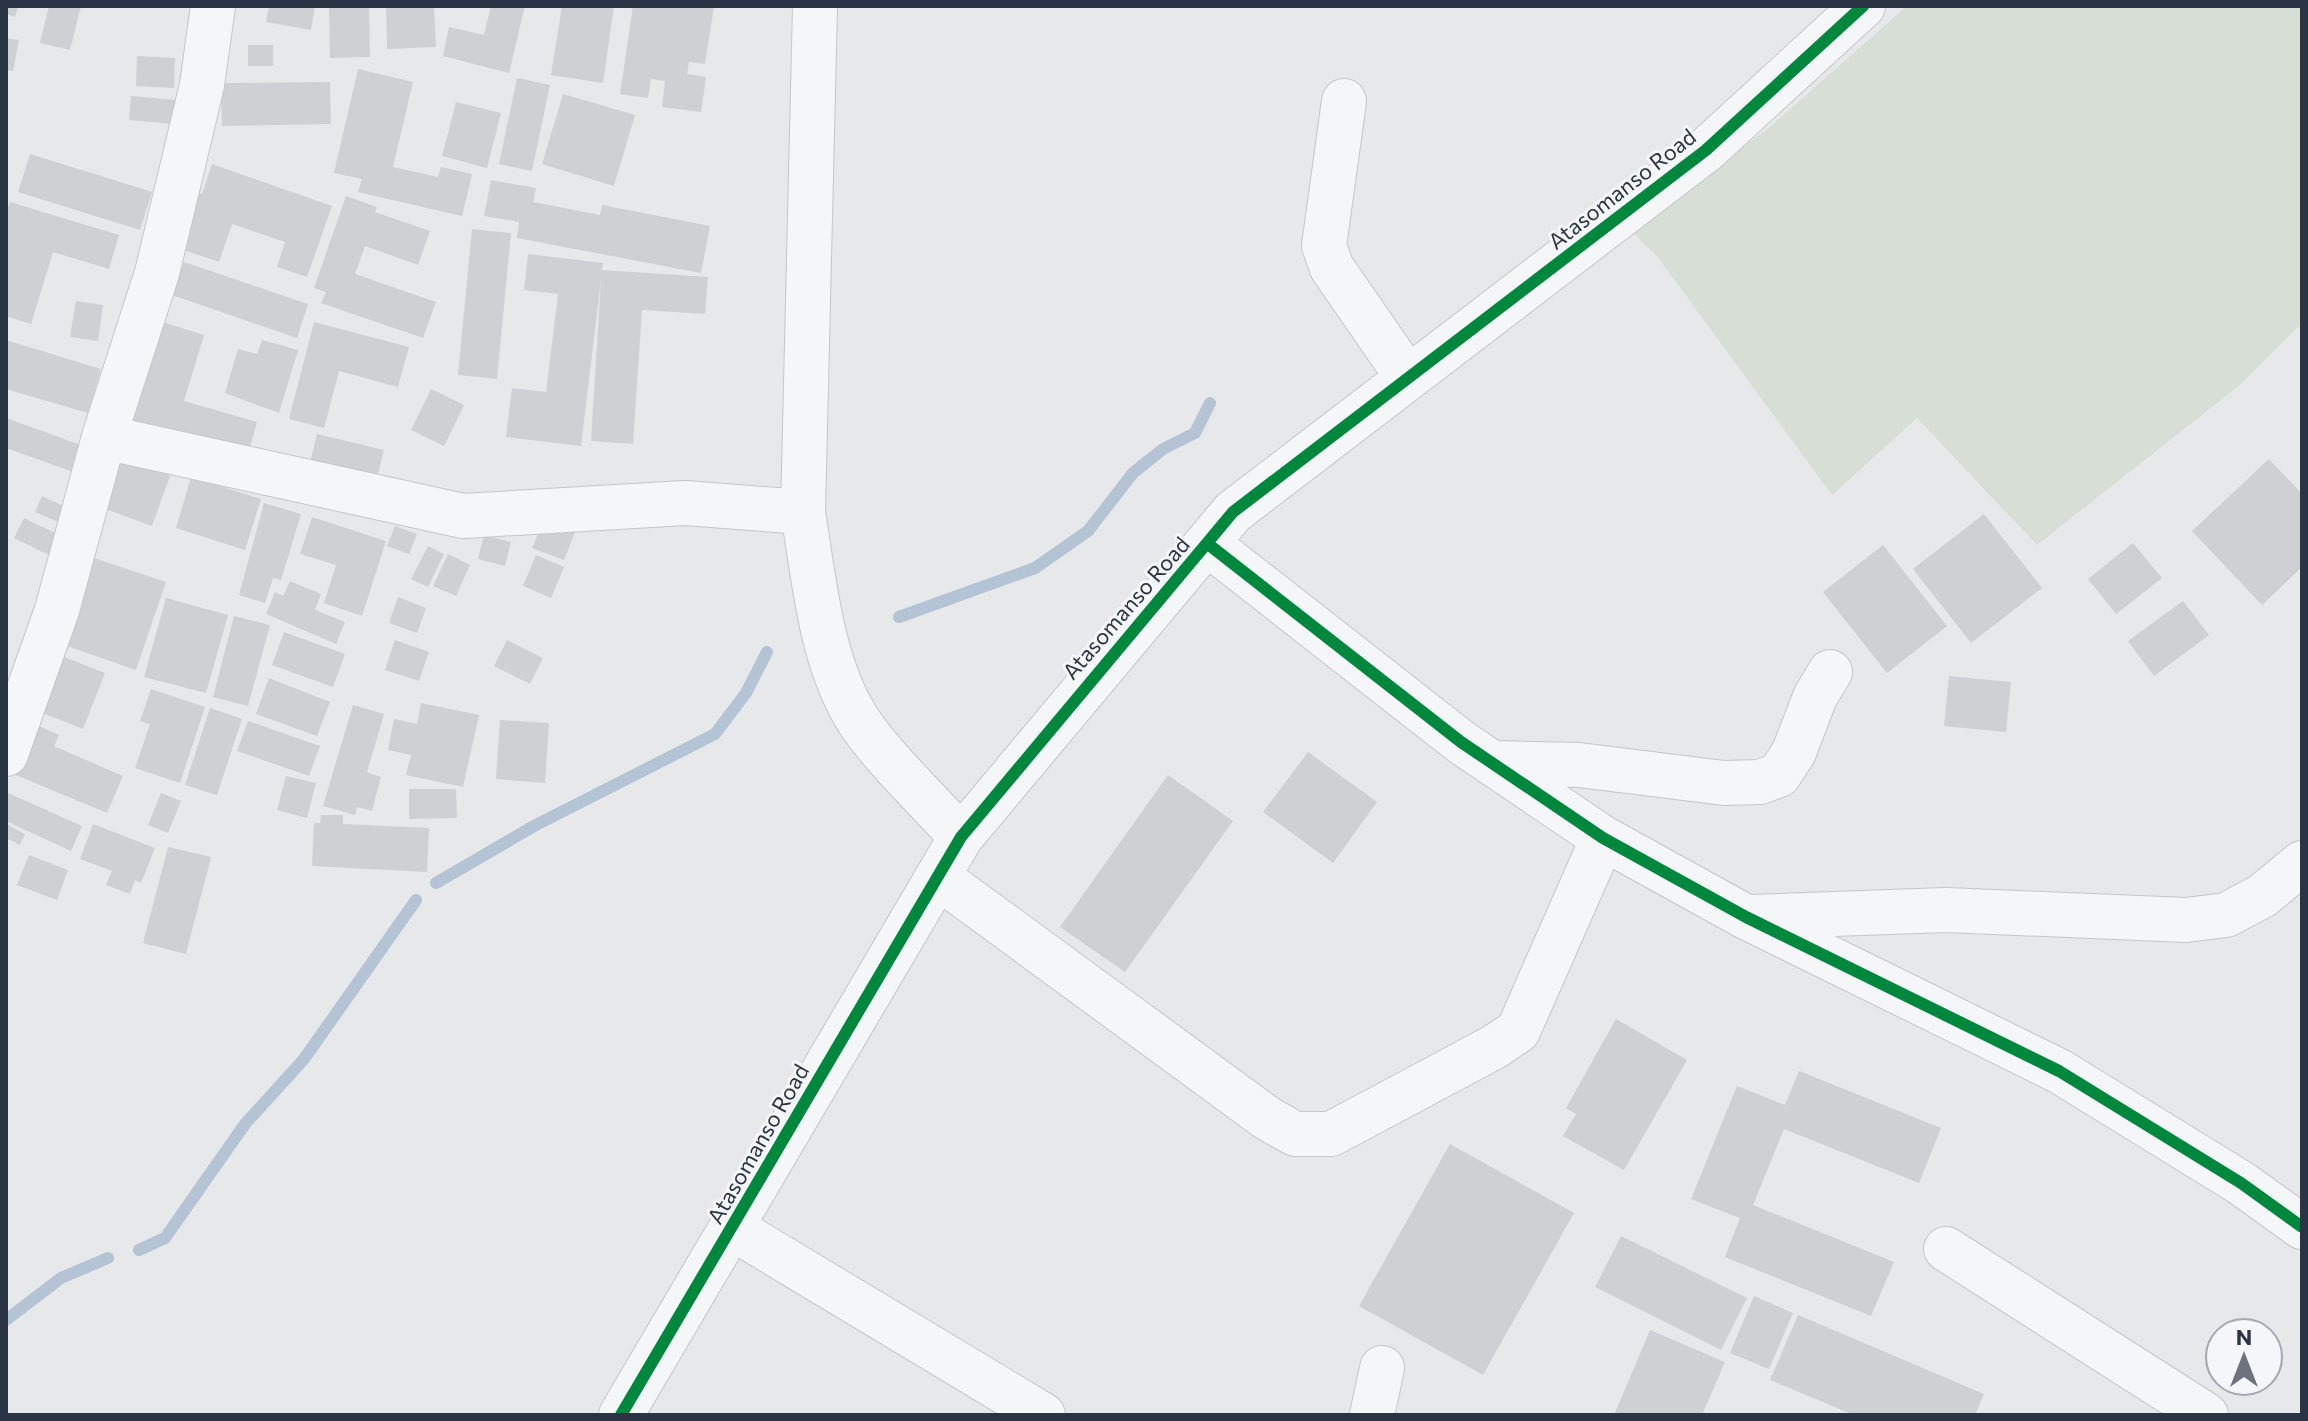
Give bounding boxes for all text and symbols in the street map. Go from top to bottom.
street label: Atasomanso Road [1542,123,1701,255]
street label: Atasomanso Road [1056,531,1195,684]
street label: Atasomanso Road [701,1059,814,1228]
north arrow [2204,1317,2284,1397]
text: N [2236,1323,2252,1350]

